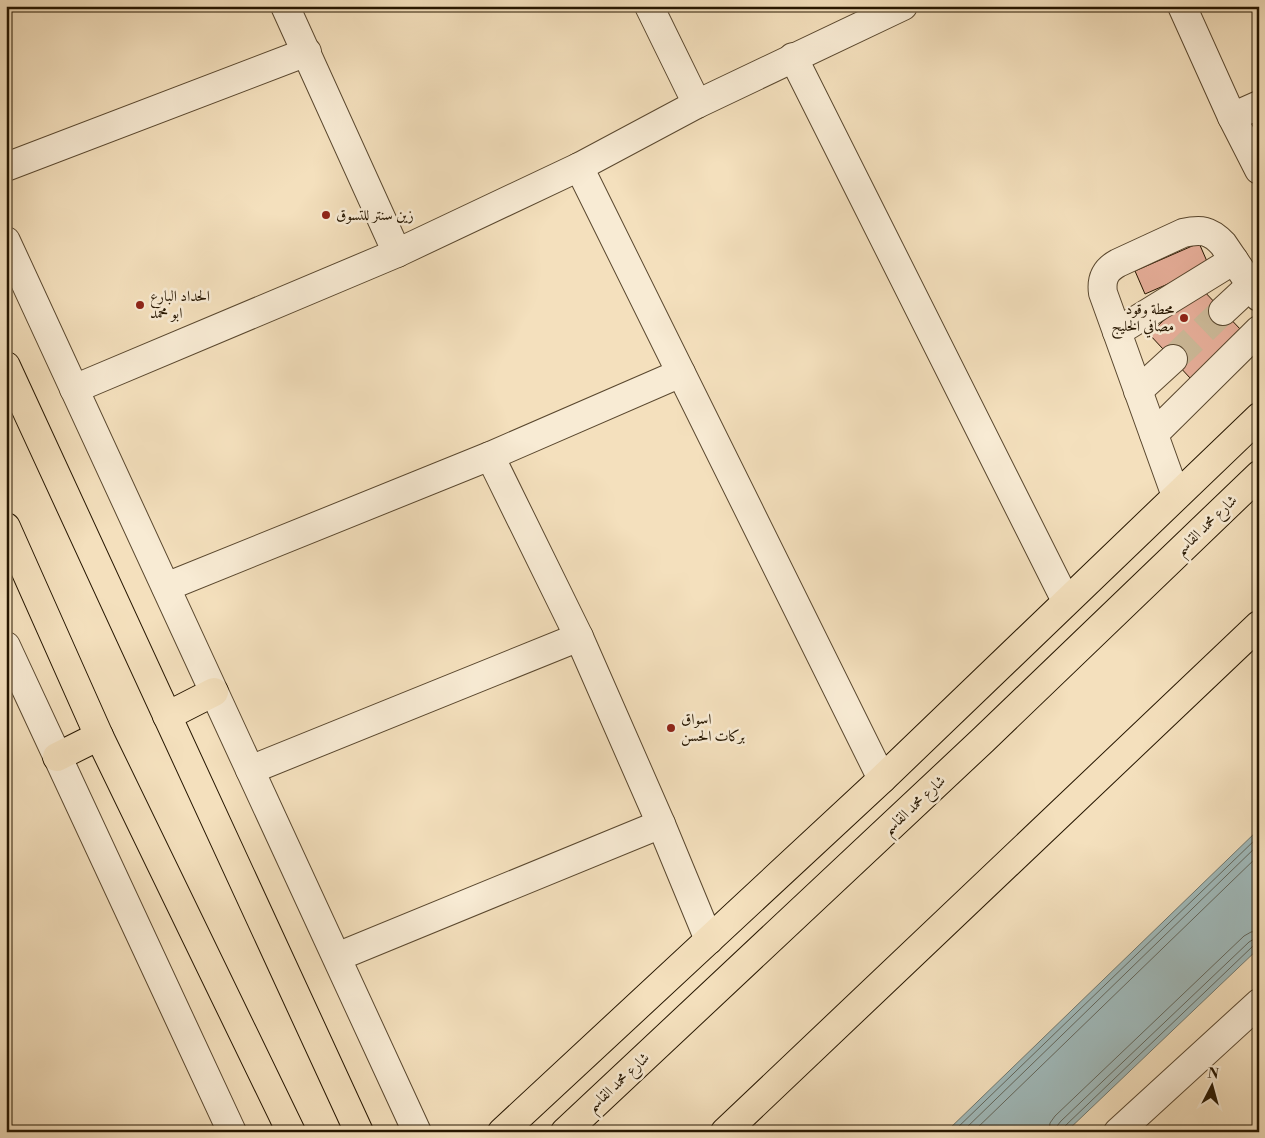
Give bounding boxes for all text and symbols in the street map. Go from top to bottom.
place label: زين سنتر للتسوق [336,206,414,225]
marker: زين سنتر للتسوق [320,209,332,221]
place label: الحداد البارع ابو محمد [150,287,210,323]
marker: الحداد البارع ابو محمد [134,299,146,311]
place label: محطة وقود مصافي الخليج [1111,300,1174,340]
marker: محطة وقود مصافي الخليج [1178,312,1190,324]
street label: شارع محمد القاسم [1171,491,1245,563]
place label: اسواق بركات الحسن [681,710,745,746]
marker: اسواق بركات الحسن [665,722,677,734]
street label: شارع محمد القاسم [879,772,953,843]
street label: شارع محمد القاسم [583,1049,657,1120]
north arrow [1188,1060,1238,1110]
text: N [1207,1065,1220,1084]

